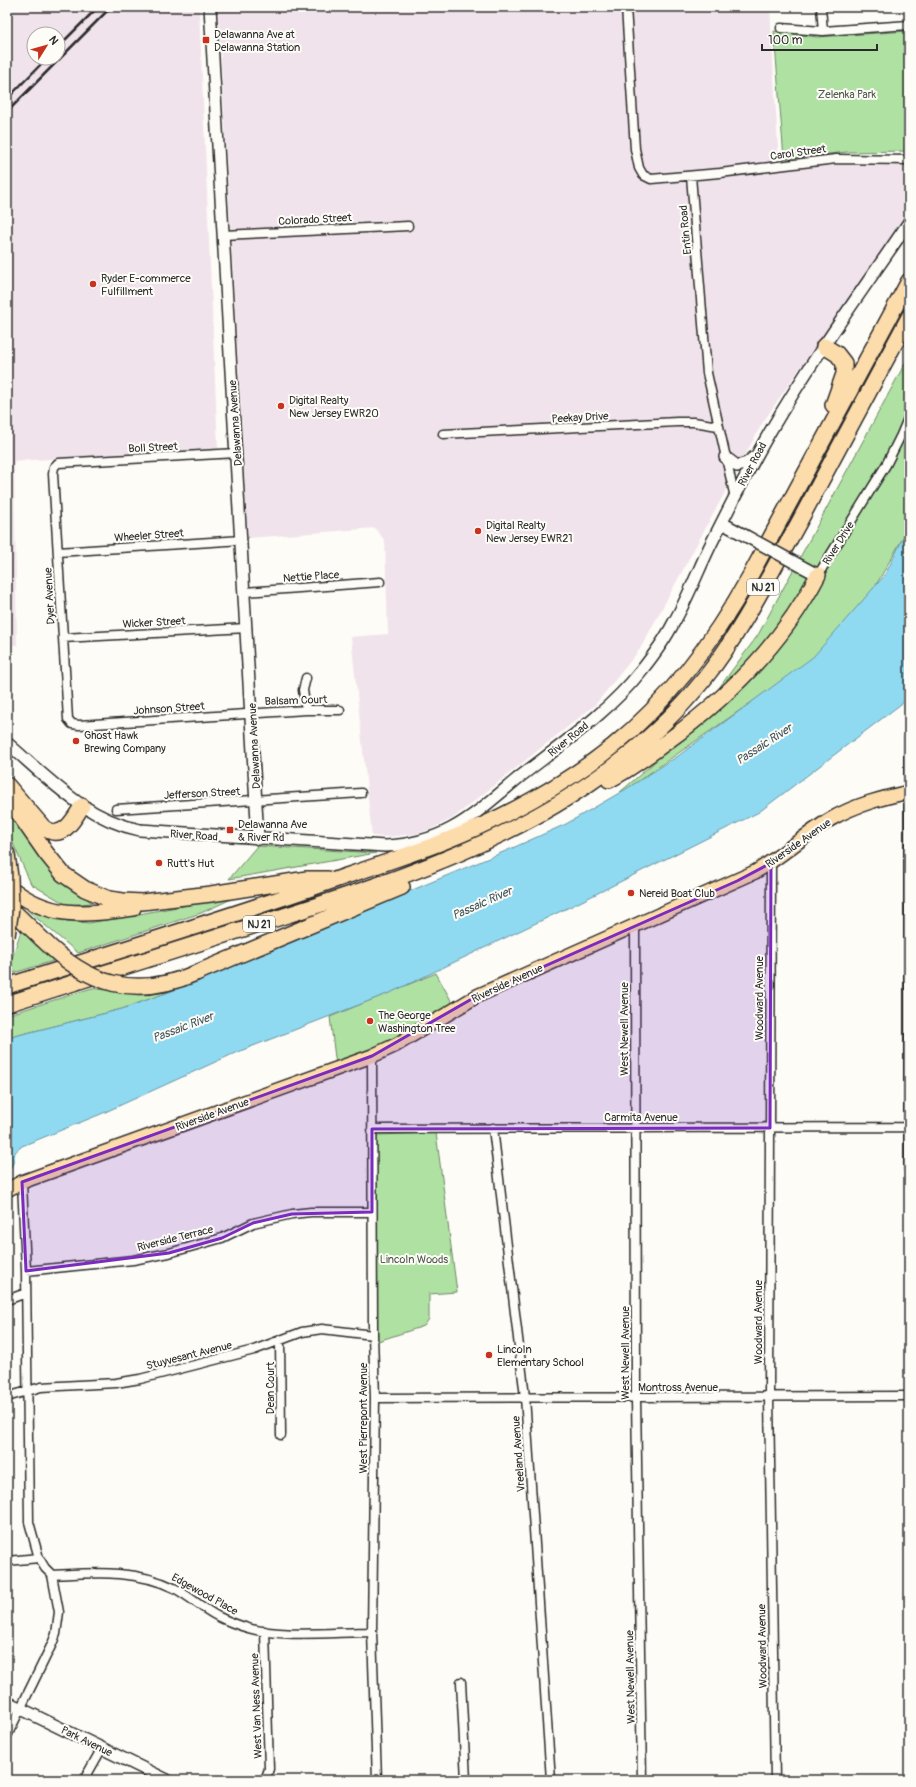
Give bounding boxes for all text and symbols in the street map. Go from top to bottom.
north arrow [26,26,66,66]
scale bar [762,26,877,52]
place label: Delawanna Ave at Delawanna Station [214,28,300,54]
text: N [46,33,61,48]
text: 100 m [768,33,803,48]
marker: Delawanna Ave at Delawanna Station [201,35,211,45]
park label: Zelenka Park [818,88,877,101]
street label: Carol Street [769,142,827,163]
street label: Entin Road [677,205,694,255]
street label: Colorado Street [278,211,353,228]
place label: Ryder E-commerce Fulfillment [101,272,191,298]
marker: Ryder E-commerce Fulfillment [88,279,98,289]
street label: Delawanna Avenue [226,379,245,466]
place label: Digital Realty New Jersey EWR20 [289,394,379,420]
marker: Digital Realty New Jersey EWR20 [276,401,286,411]
street label: Peekay Drive [551,409,609,425]
street label: Boll Street [128,440,179,455]
street label: River Road [735,440,769,489]
place label: Digital Realty New Jersey EWR21 [486,519,573,545]
street label: River Drive [820,519,857,567]
marker: Digital Realty New Jersey EWR21 [473,526,483,536]
street label: Wheeler Street [114,527,185,544]
street label: Dyer Avenue [41,567,57,625]
street label: Nettie Place [282,568,340,585]
road number: NJ 21 [747,579,779,595]
street label: Wicker Street [122,614,186,631]
street label: Balsam Court [264,693,328,708]
street label: Johnson Street [133,699,206,717]
street label: Delawanna Avenue [246,702,263,789]
street label: River Road [546,719,591,760]
water label: Passaic River [733,720,797,768]
place label: Ghost Hawk Brewing Company [84,729,166,755]
marker: Ghost Hawk Brewing Company [71,736,81,746]
street label: Jefferson Street [164,785,241,802]
street label: Riverside Avenue [763,816,834,871]
place label: Delawanna Ave & River Rd [238,818,308,844]
marker: Delawanna Ave & River Rd [225,825,235,835]
street label: River Road [170,827,218,844]
place label: Rutt's Hut [167,857,215,870]
marker: Rutt's Hut [154,858,164,868]
water label: Passaic River [450,883,516,923]
place label: Nereid Boat Club [639,887,715,900]
marker: Nereid Boat Club [626,888,636,898]
road number: NJ 21 [243,916,275,932]
street label: Woodward Avenue [753,955,766,1040]
street label: Riverside Avenue [470,961,545,1006]
street label: West Newell Avenue [618,982,631,1076]
water label: Passaic River [151,1008,217,1046]
place label: The George Washington Tree [378,1009,456,1035]
marker: The George Washington Tree [365,1016,375,1026]
street label: Riverside Avenue [174,1095,251,1134]
street label: Carmita Avenue [604,1111,678,1124]
street label: Riverside Terrace [136,1223,215,1254]
park label: Lincoln Woods [380,1253,448,1266]
street label: Woodward Avenue [752,1279,765,1364]
street label: West Newell Avenue [619,1306,632,1400]
street label: Stuyvesant Avenue [145,1338,234,1372]
place label: Lincoln Elementary School [497,1343,584,1369]
marker: Lincoln Elementary School [484,1350,494,1360]
street label: Dean Court [264,1361,277,1414]
street label: West Pierrepont Avenue [357,1362,370,1473]
street label: Montross Avenue [638,1381,719,1394]
street label: Vreeland Avenue [509,1415,528,1493]
street label: Edgewood Place [169,1571,241,1618]
street label: Woodward Avenue [755,1603,770,1688]
street label: West Newell Avenue [623,1629,638,1724]
street label: West Van Ness Avenue [248,1652,265,1759]
street label: Park Avenue [59,1723,115,1760]

